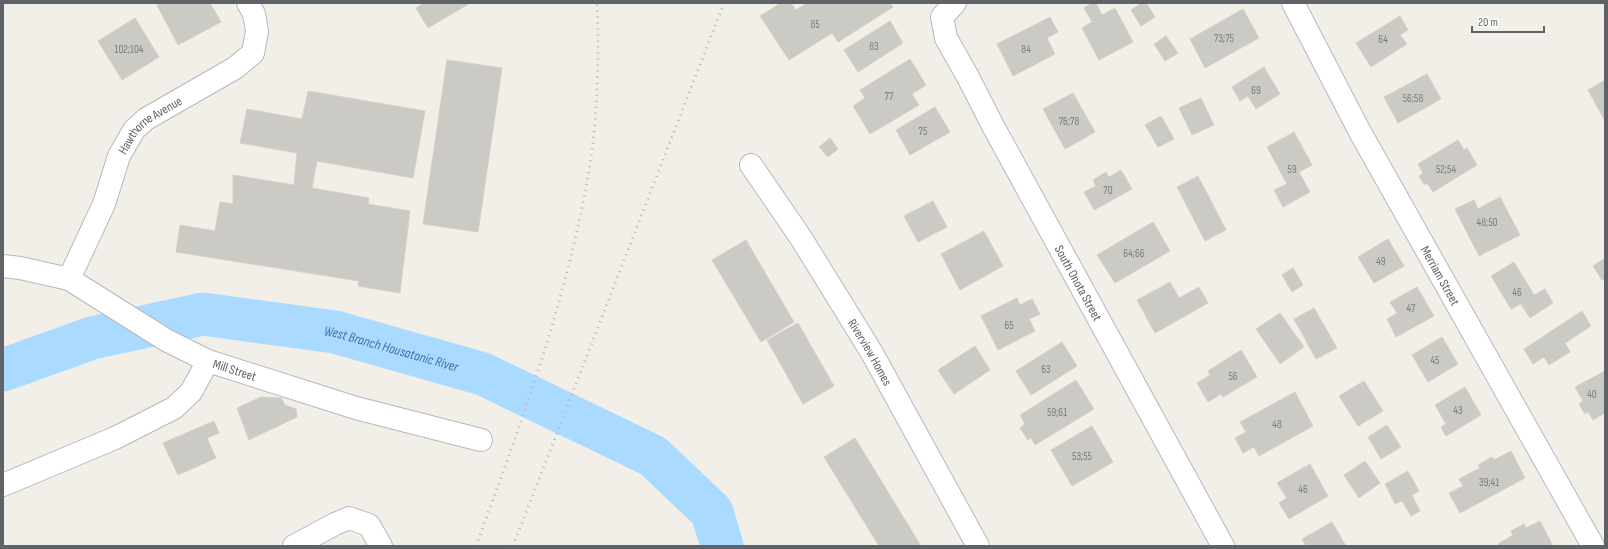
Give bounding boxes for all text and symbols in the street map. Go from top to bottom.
scale bar [1472,8,1544,34]
text: 20 m [1478,15,1498,30]
house number: 85 [810,18,820,31]
house number: 73;75 [1214,32,1234,45]
house number: 64 [1378,33,1388,46]
house number: 83 [869,40,879,53]
house number: 102;104 [115,43,144,56]
house number: 84 [1021,43,1031,56]
house number: 69 [1251,84,1261,97]
house number: 77 [885,90,894,103]
house number: 56;58 [1403,92,1423,105]
street label: Hawthorne Avenue [115,93,185,157]
house number: 76;78 [1059,115,1079,128]
house number: 75 [919,125,927,138]
house number: 59 [1287,163,1297,176]
house number: 52;54 [1436,163,1456,176]
house number: 70 [1103,184,1113,197]
house number: 48;50 [1477,216,1498,229]
street label: South Onota Street [1051,243,1105,324]
street label: Merriam Street [1417,243,1463,309]
house number: 64;66 [1123,247,1145,260]
house number: 49 [1376,255,1386,268]
house number: 46 [1512,286,1522,299]
house number: 47 [1407,302,1416,315]
street label: Riverview Homes [844,316,895,389]
house number: 65 [1004,319,1014,332]
water label: West Branch Housatonic River [323,323,461,376]
house number: 45 [1430,354,1440,367]
street label: Mill Street [211,356,258,385]
house number: 63 [1041,363,1051,376]
house number: 56 [1228,370,1238,383]
house number: 40 [1587,388,1597,401]
house number: 43 [1453,404,1463,417]
house number: 59;61 [1047,406,1067,419]
house number: 48 [1272,418,1282,431]
house number: 53;55 [1072,450,1092,463]
house number: 39;41 [1479,476,1499,489]
house number: 46 [1298,483,1308,496]

